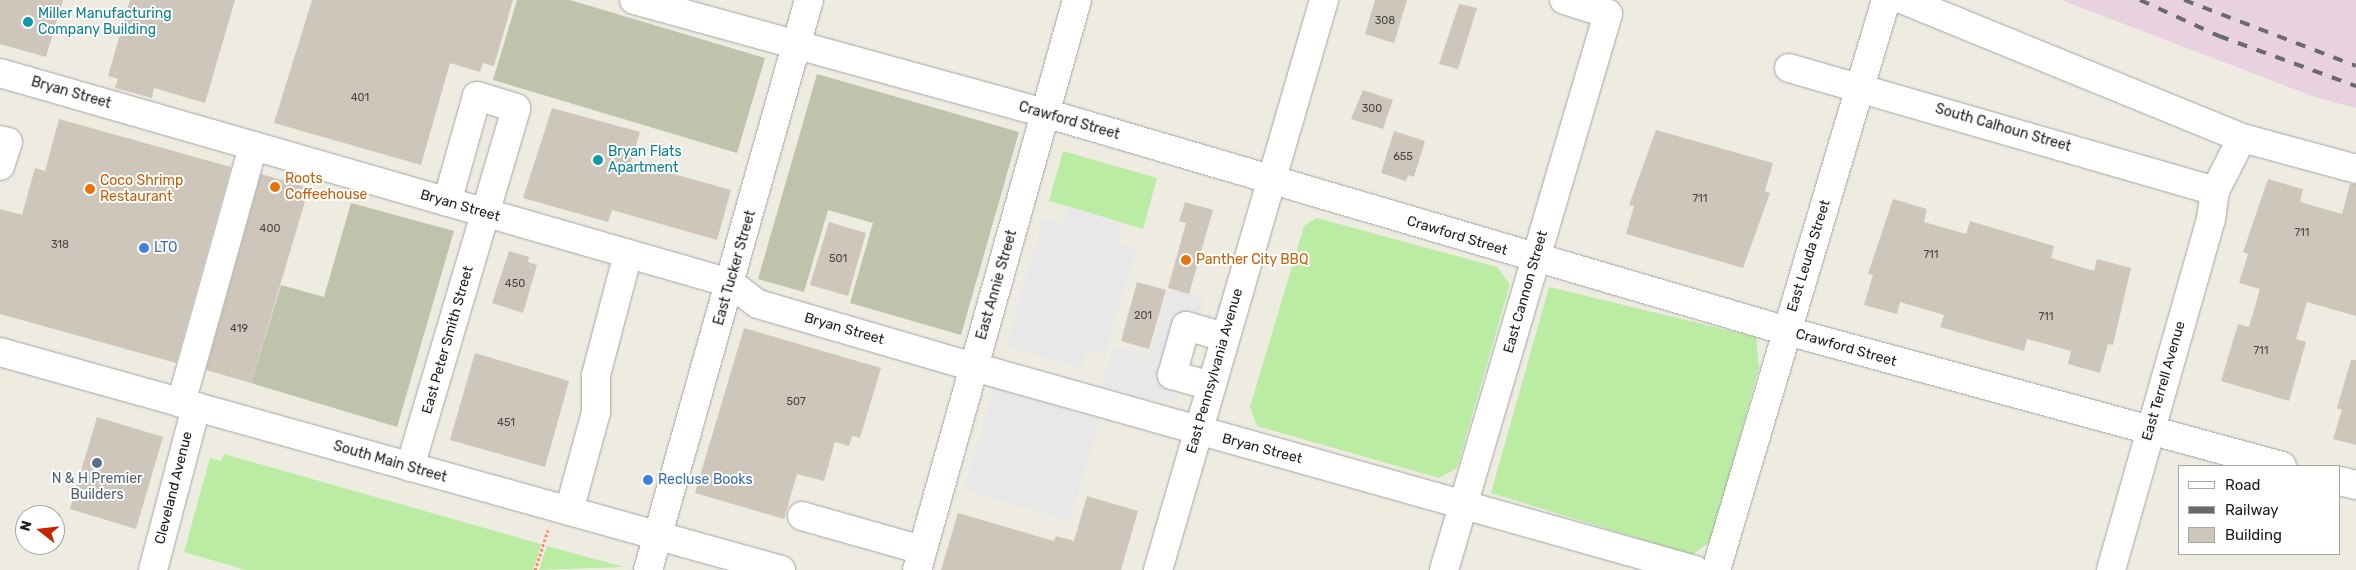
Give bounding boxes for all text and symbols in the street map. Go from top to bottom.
place label: Miller Manufacturing Company Building [38,6,172,38]
house number: 308 [1375,14,1395,28]
marker: Miller Manufacturing Company Building [22,16,34,28]
street label: Bryan Street [29,74,113,112]
house number: 401 [351,91,369,105]
street label: Crawford Street [1017,99,1121,143]
street label: South Calhoun Street [1933,101,2073,155]
house number: 300 [1362,102,1382,116]
place label: Bryan Flats Apartment [608,144,682,176]
house number: 655 [1393,150,1413,164]
marker: Bryan Flats Apartment [592,154,604,166]
place label: Roots Coffeehouse [285,171,367,203]
place label: Coco Shrimp Restaurant [100,173,183,206]
marker: Roots Coffeehouse [269,181,281,193]
marker: Coco Shrimp Restaurant [84,183,96,195]
street label: Bryan Street [418,187,502,225]
house number: 711 [1692,192,1708,206]
street label: East Leuda Street [1784,198,1834,314]
street label: East Tucker Street [710,208,760,328]
street label: Crawford Street [1405,213,1509,259]
house number: 400 [260,222,280,236]
house number: 711 [2294,226,2310,240]
street label: East Annie Street [973,228,1021,342]
street label: East Cannon Street [1500,229,1552,355]
house number: 318 [51,238,69,252]
place label: LTO [154,240,178,256]
marker: LTO [138,242,150,254]
house number: 711 [1923,248,1939,262]
house number: 501 [829,252,847,266]
place label: Panther City BBQ [1196,252,1309,268]
marker: Panther City BBQ [1180,254,1192,266]
street label: East Peter Smith Street [419,264,477,416]
house number: 450 [505,277,525,291]
street label: East Pennsylvania Avenue [1183,286,1247,456]
house number: 201 [1134,309,1152,323]
street label: Bryan Street [802,310,886,348]
house number: 711 [2038,310,2054,324]
street label: East Terrell Avenue [2139,319,2189,443]
house number: 419 [230,322,248,336]
street label: Crawford Street [1794,326,1898,370]
house number: 711 [2253,344,2269,358]
house number: 507 [786,395,806,409]
house number: 451 [497,416,515,430]
street label: Cleveland Avenue [152,430,196,546]
street label: Bryan Street [1220,430,1304,468]
street label: South Main Street [331,438,449,486]
marker: N & H Premier Builders [91,457,103,469]
legend [2178,465,2341,555]
place label: N & H Premier Builders [52,471,142,504]
place label: Recluse Books [658,472,753,488]
marker: Recluse Books [642,474,654,486]
text: Road [2225,476,2261,494]
text: Railway [2225,501,2279,519]
north arrow [15,505,65,555]
text: N [16,519,36,533]
text: Building [2225,526,2282,544]

